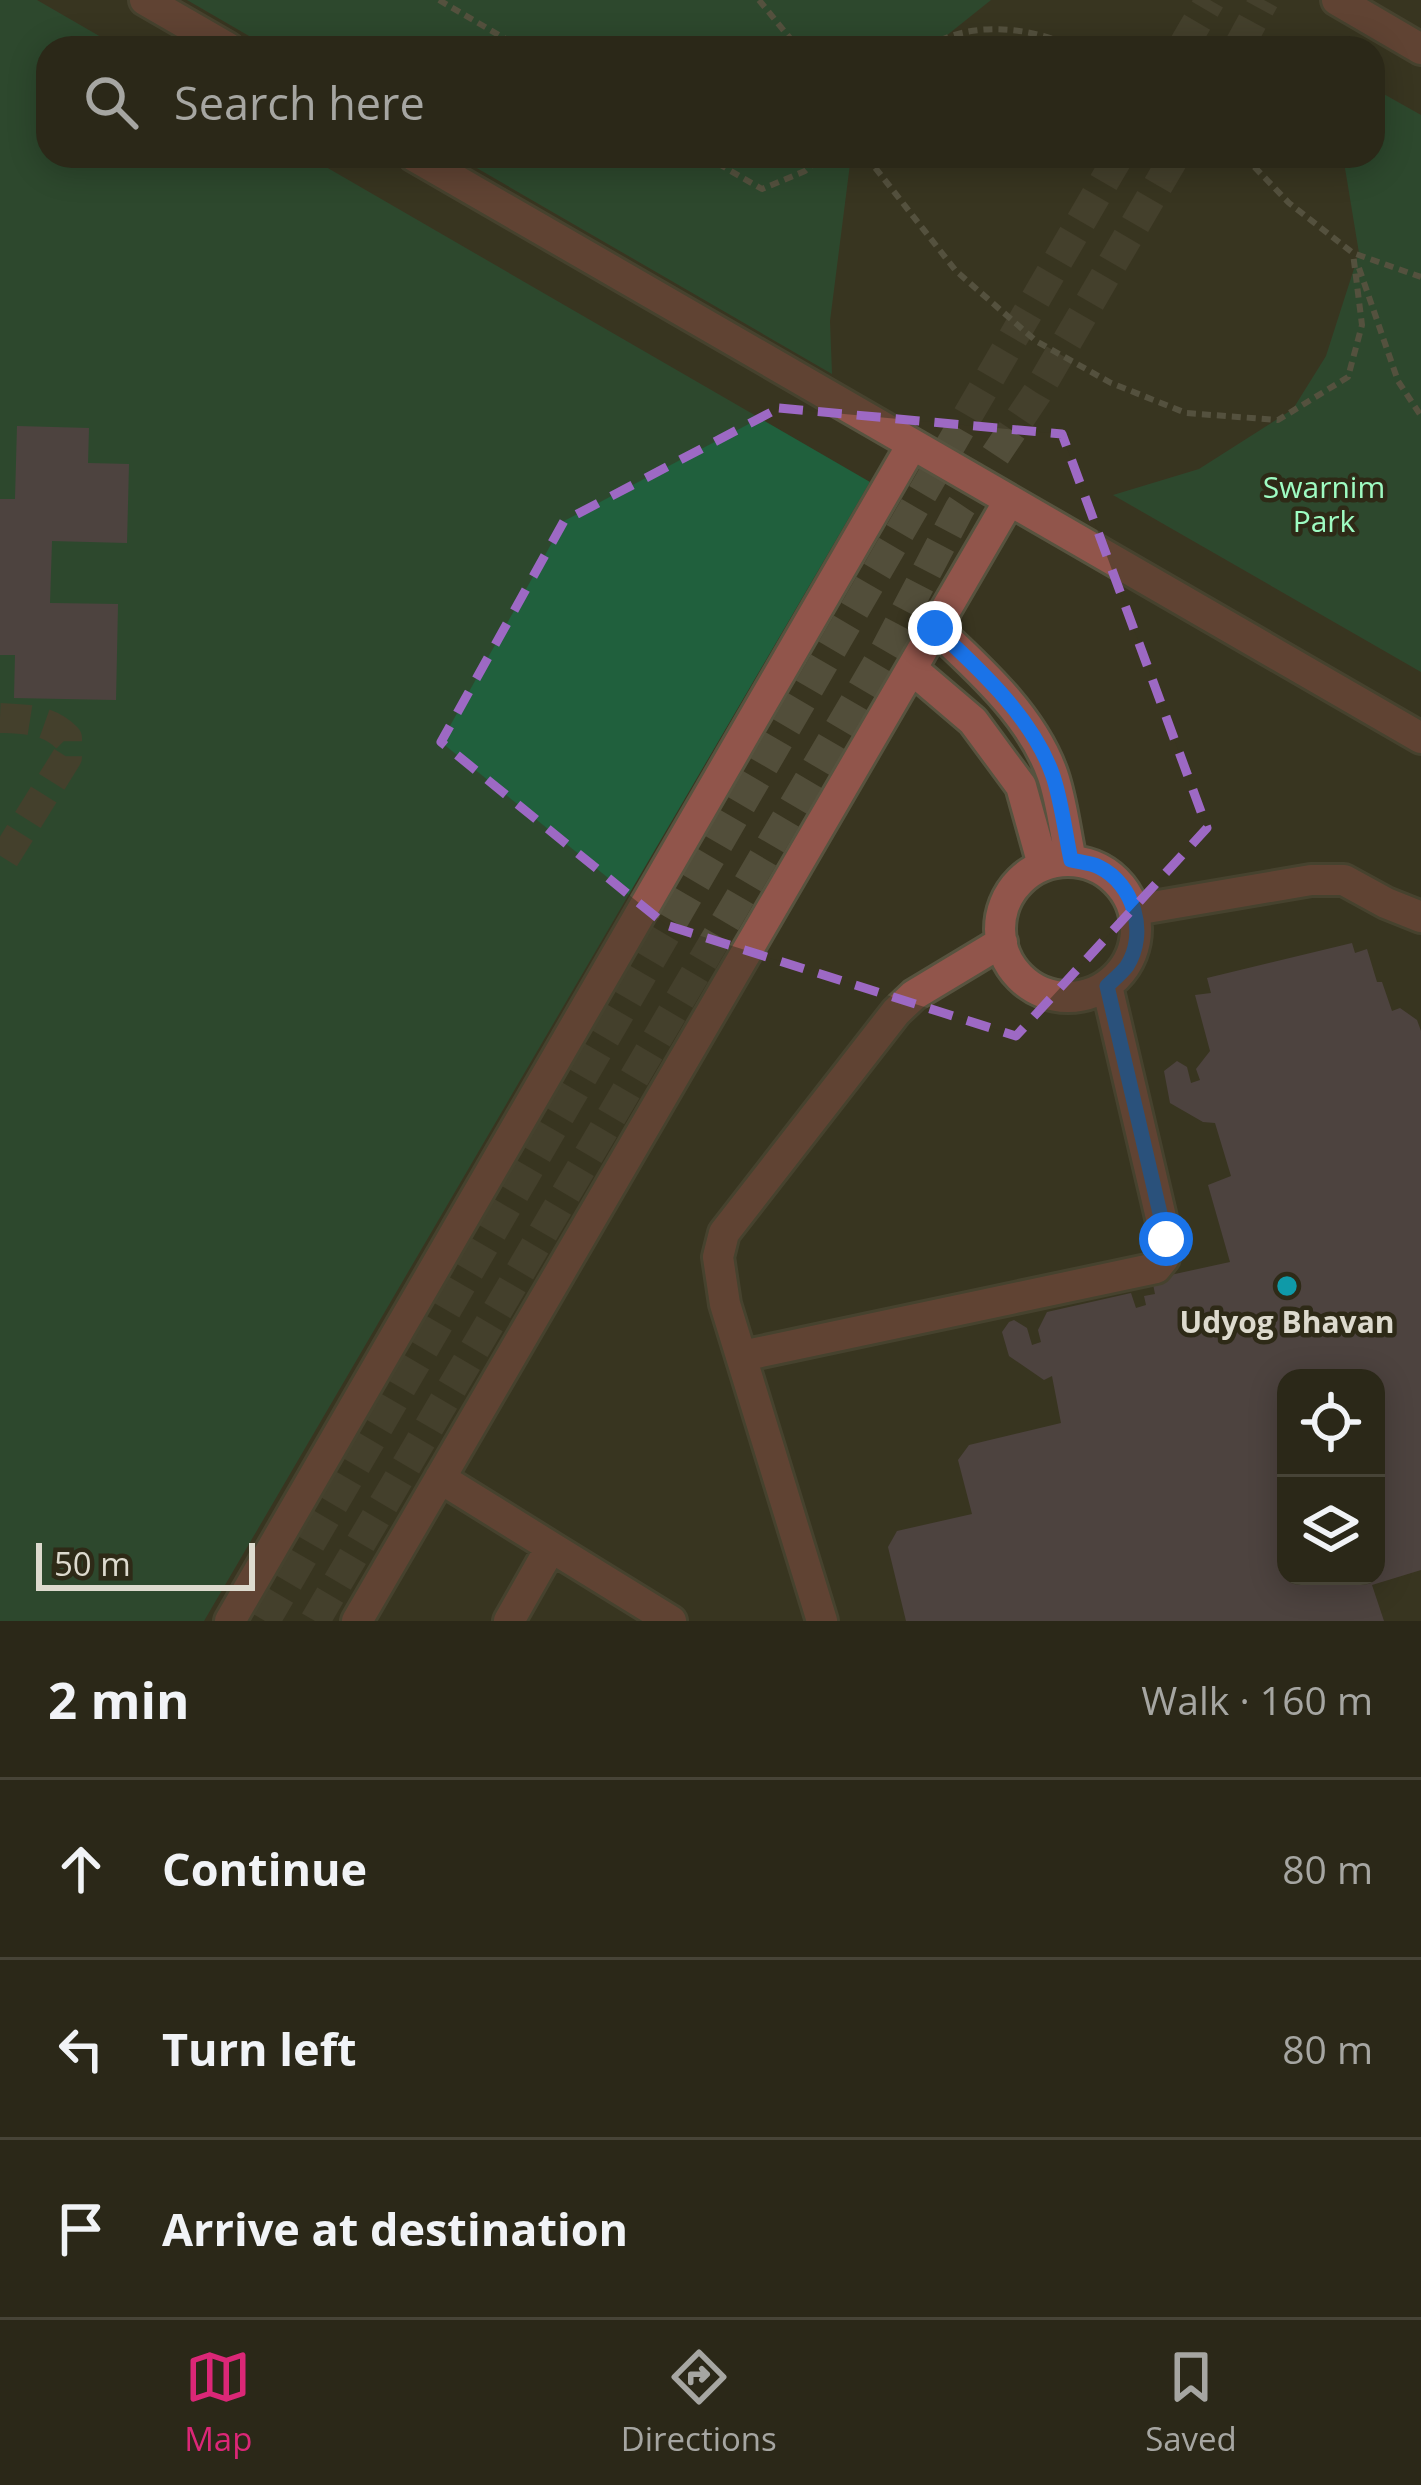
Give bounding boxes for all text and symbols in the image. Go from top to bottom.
search box [36,36,1385,168]
icon: search [78,69,144,135]
text: Search here [174,72,425,133]
park label: Swarnim Park [1263,466,1385,541]
route end [908,601,962,655]
route start [1139,1212,1193,1266]
marker: Udyog Bhavan [1274,1273,1300,1299]
place label: Udyog Bhavan [1180,1301,1394,1342]
map controls [1277,1369,1385,1585]
button: locate [1277,1369,1385,1477]
button: layers [1277,1477,1385,1585]
scale bar [36,1537,255,1590]
text: 50 m [54,1541,131,1586]
text: 2 min [48,1664,190,1734]
text: Walk · 160 m [1141,1673,1373,1726]
icon: ahead [48,1836,114,1902]
text: Continue [162,1838,367,1899]
text: 80 m [1282,1842,1373,1895]
icon: left [48,2016,114,2082]
text: Turn left [162,2018,357,2079]
text: 80 m [1282,2022,1373,2075]
icon: arrive [48,2196,114,2262]
text: Arrive at destination [162,2198,628,2259]
tab: Map [184,2344,252,2461]
tab: Directions [621,2344,777,2461]
tab: Saved [1145,2344,1237,2461]

